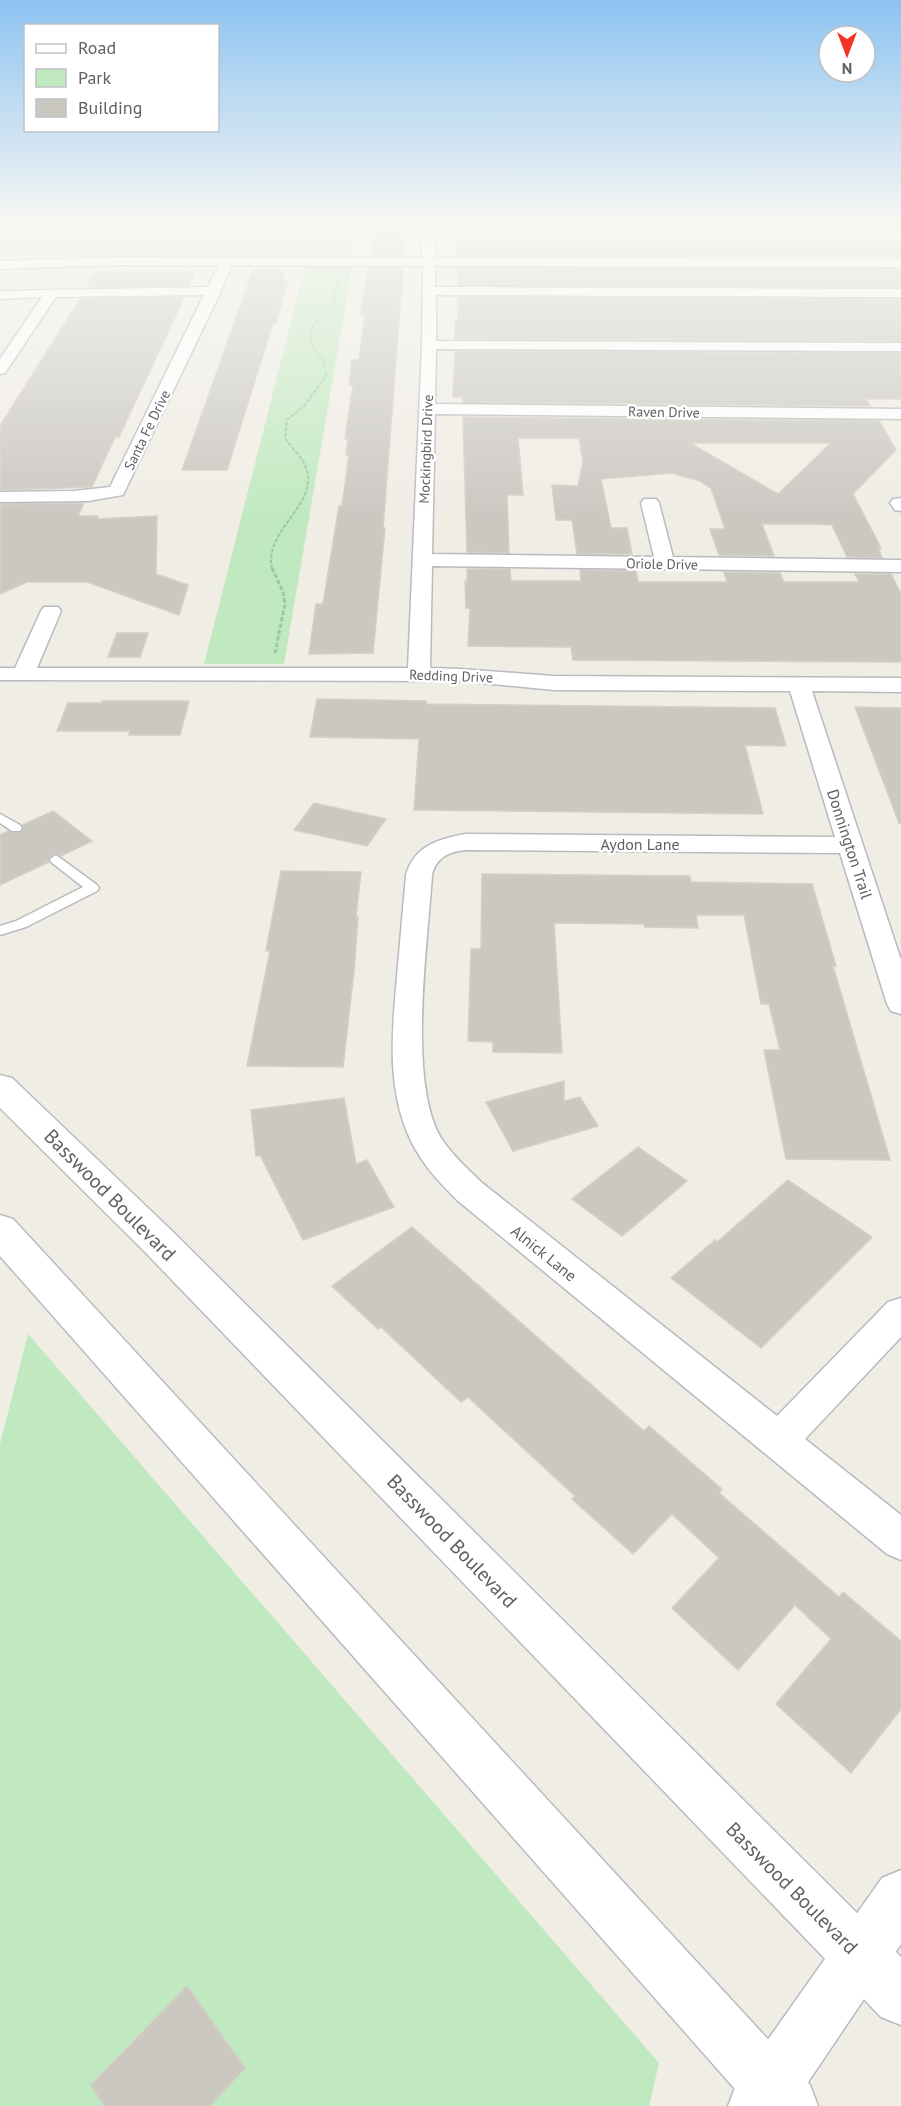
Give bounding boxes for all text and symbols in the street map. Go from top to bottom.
legend [24,24,219,132]
north arrow [817,24,877,84]
text: Road [78,36,116,59]
text: N [842,59,852,79]
text: Park [78,66,111,89]
text: Building [78,96,142,119]
street label: Santa Fe Drive [120,387,174,473]
street label: Mockingbird Drive [415,394,437,504]
street label: Raven Drive [628,402,700,422]
street label: Oriole Drive [626,554,698,574]
street label: Redding Drive [409,666,493,686]
street label: Donnington Trail [823,787,877,902]
street label: Aydon Lane [600,834,680,854]
street label: Basswood Boulevard [38,1123,182,1267]
street label: Alnick Lane [507,1221,581,1285]
street label: Basswood Boulevard [381,1469,523,1613]
street label: Basswood Boulevard [720,1816,864,1960]

